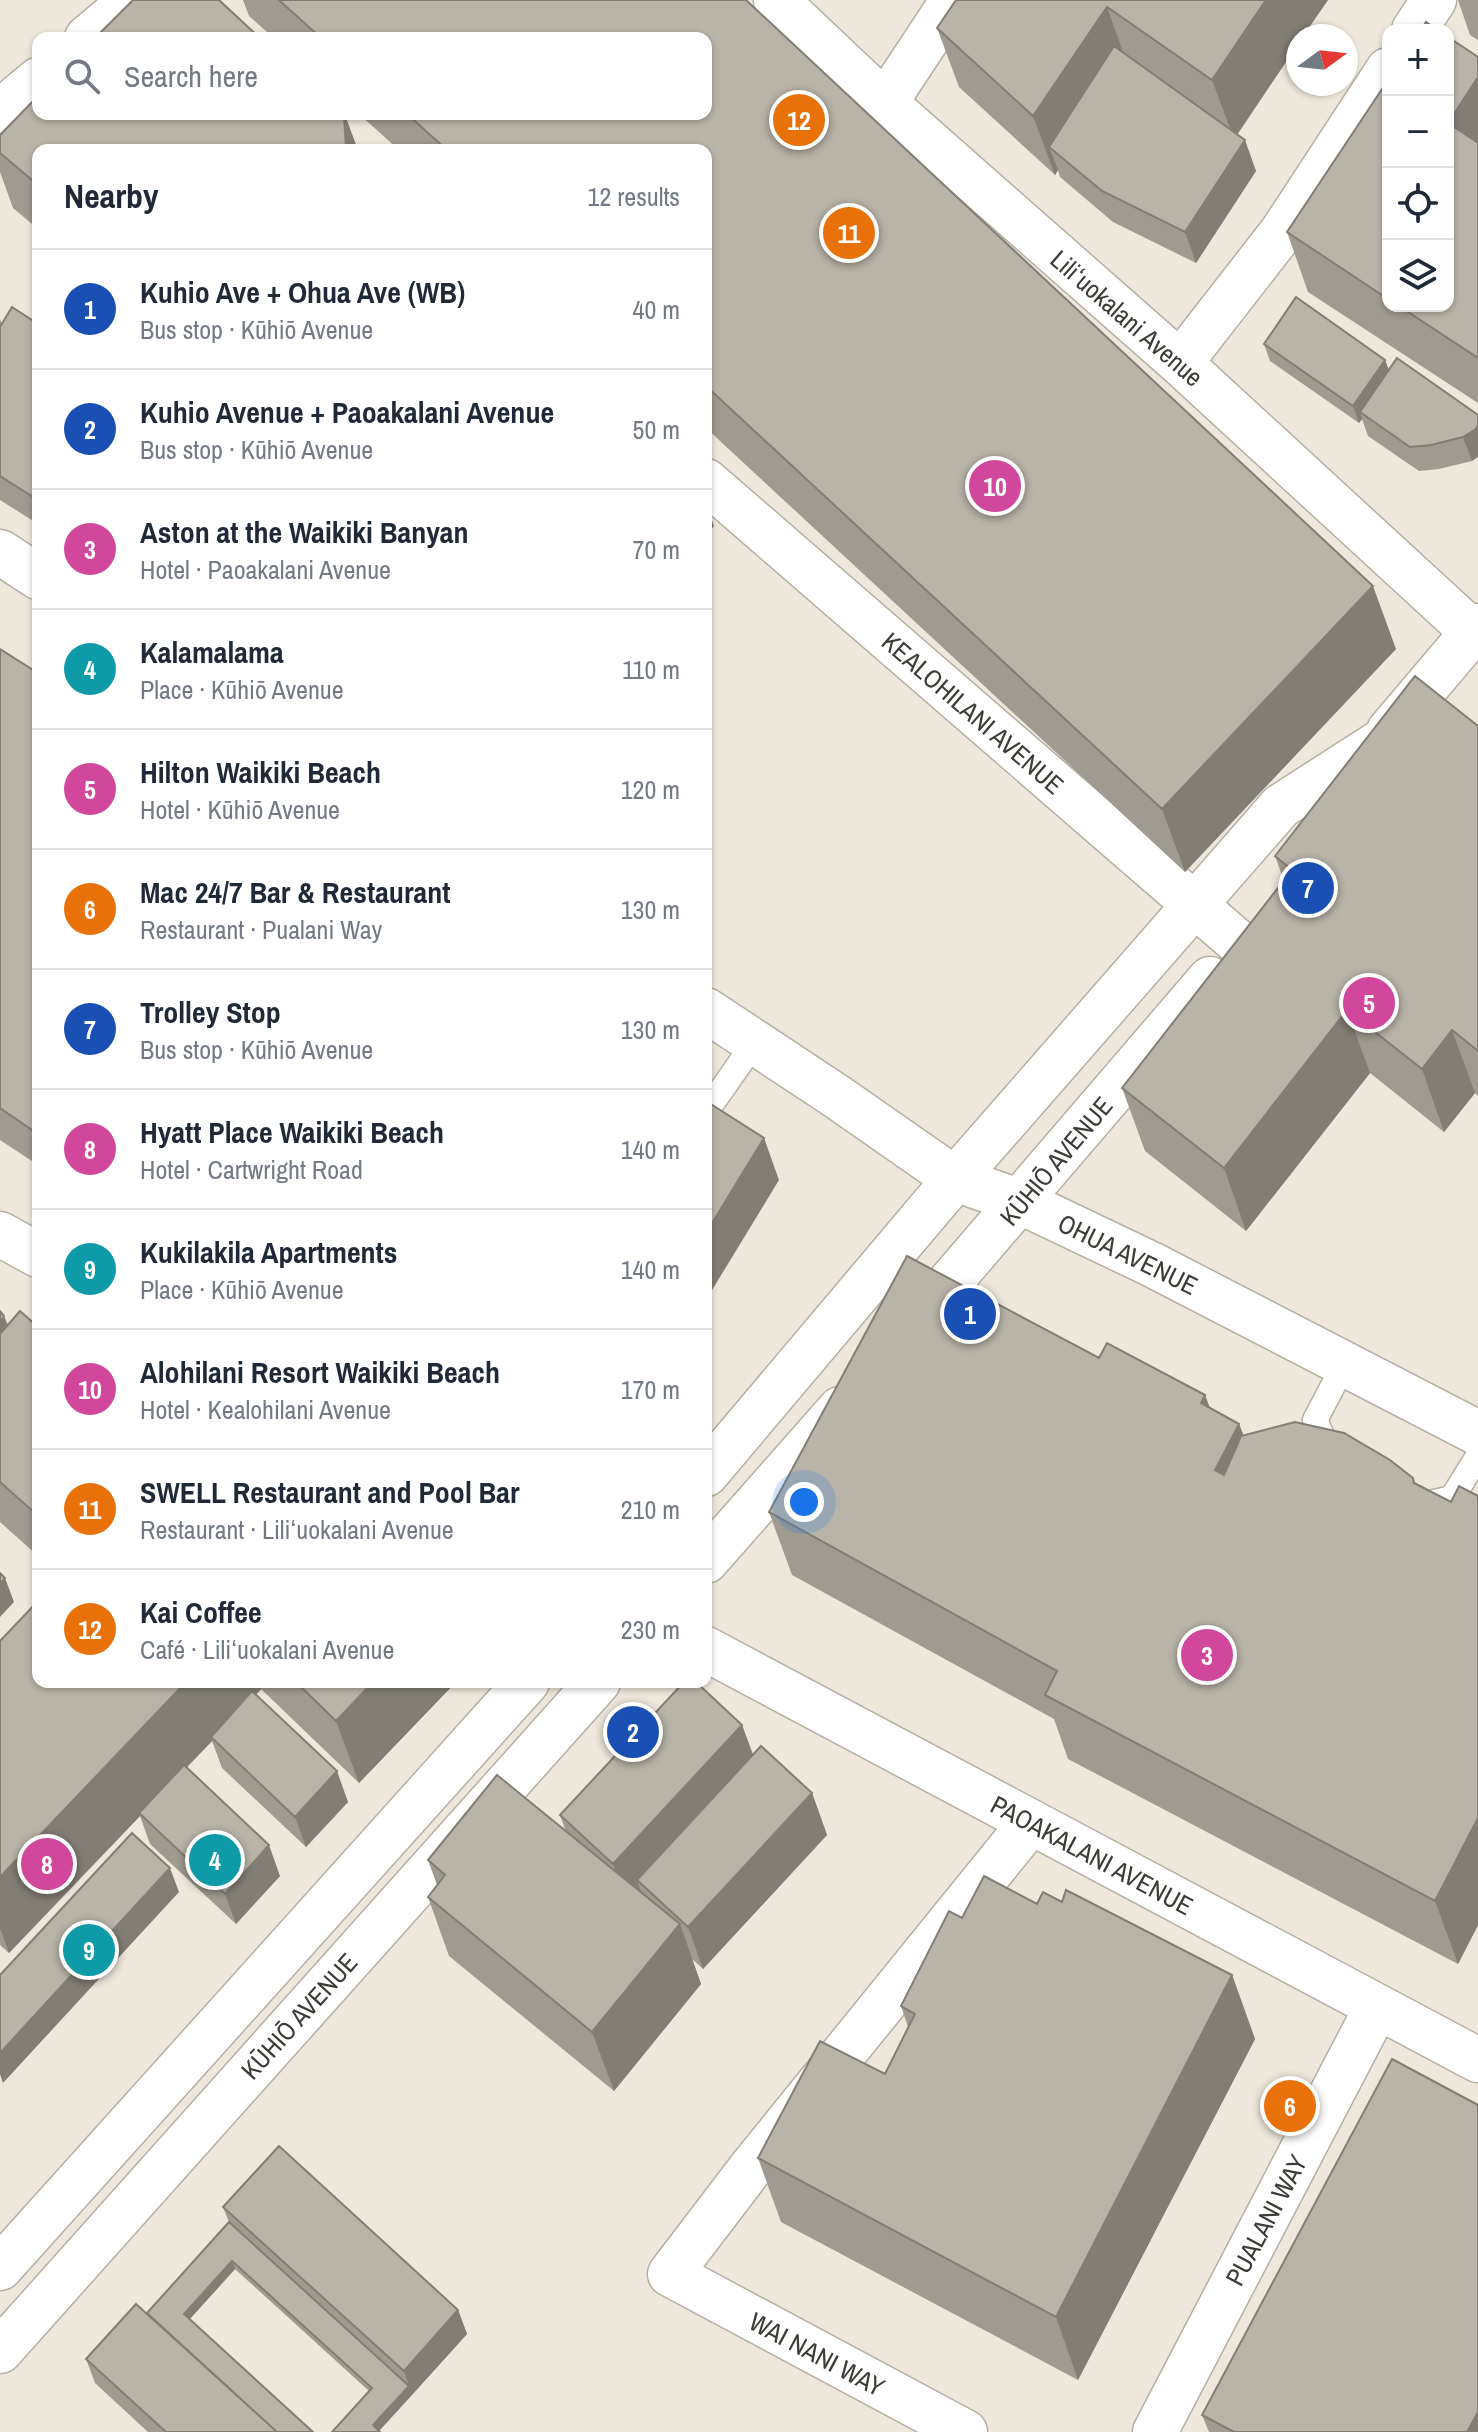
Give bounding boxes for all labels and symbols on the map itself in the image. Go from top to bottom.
north arrow [1286,24,1358,96]
pin: 12 [773,90,825,150]
pin: 11 [823,203,875,263]
street label: Liliʻuokalani Avenue [1043,242,1211,394]
pin: 10 [969,456,1021,516]
street label: KEALOHILANI AVENUE [874,624,1072,802]
pin: 7 [1282,858,1334,918]
pin: 5 [1343,973,1395,1033]
street label: KŪHIŌ AVENUE [992,1089,1120,1233]
street label: OHUA AVENUE [1052,1205,1204,1303]
pin: 1 [944,1284,996,1344]
your location [784,1482,824,1522]
pin: 3 [1181,1625,1233,1685]
pin: 2 [607,1702,659,1762]
street label: PAOAKALANI AVENUE [985,1787,1199,1923]
pin: 4 [189,1830,241,1890]
pin: 8 [21,1834,73,1894]
pin: 9 [63,1920,115,1980]
street label: KŪHIŌ AVENUE [233,1945,365,2087]
pin: 6 [1264,2076,1316,2136]
street label: PUALANI WAY [1217,2148,1315,2292]
street label: WAI NANI WAY [743,2304,891,2405]

